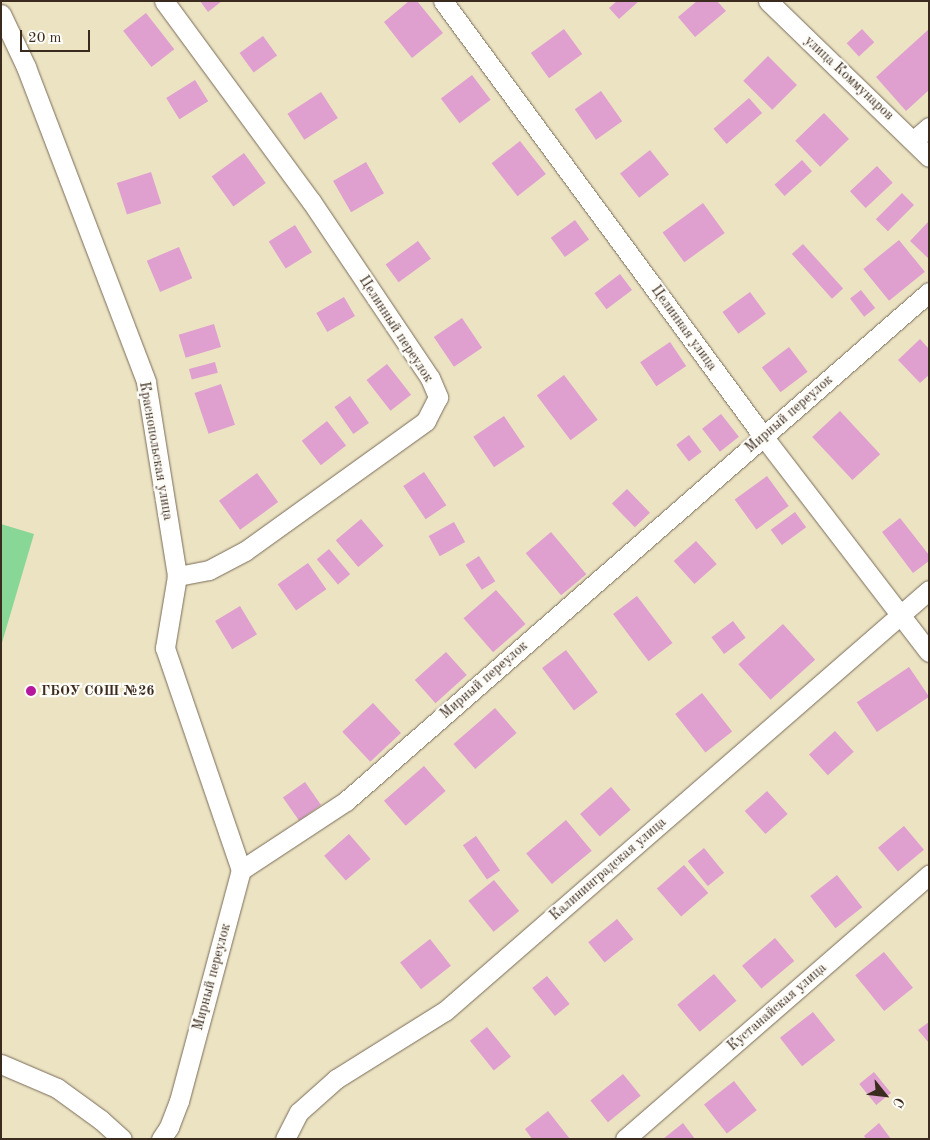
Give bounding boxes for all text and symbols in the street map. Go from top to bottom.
scale bar [22,20,92,52]
text: 20 m [28,31,62,46]
street label: улица Коммунаров [801,32,897,124]
street label: Целинный переулок [355,273,437,385]
street label: Целинная улица [647,282,721,374]
street label: Мирный переулок [742,371,836,457]
street label: Краснопольская улица [136,380,176,522]
street label: Мирный переулок [437,637,531,723]
place label: ГБОУ СОШ №26 [41,683,154,699]
marker: ГБОУ СОШ №26 [25,685,37,697]
street label: Калининградская улица [546,814,670,924]
street label: Мирный переулок [190,922,234,1032]
street label: Кустанайская улица [724,959,830,1055]
north arrow [860,1070,910,1120]
text: С [890,1095,906,1110]

